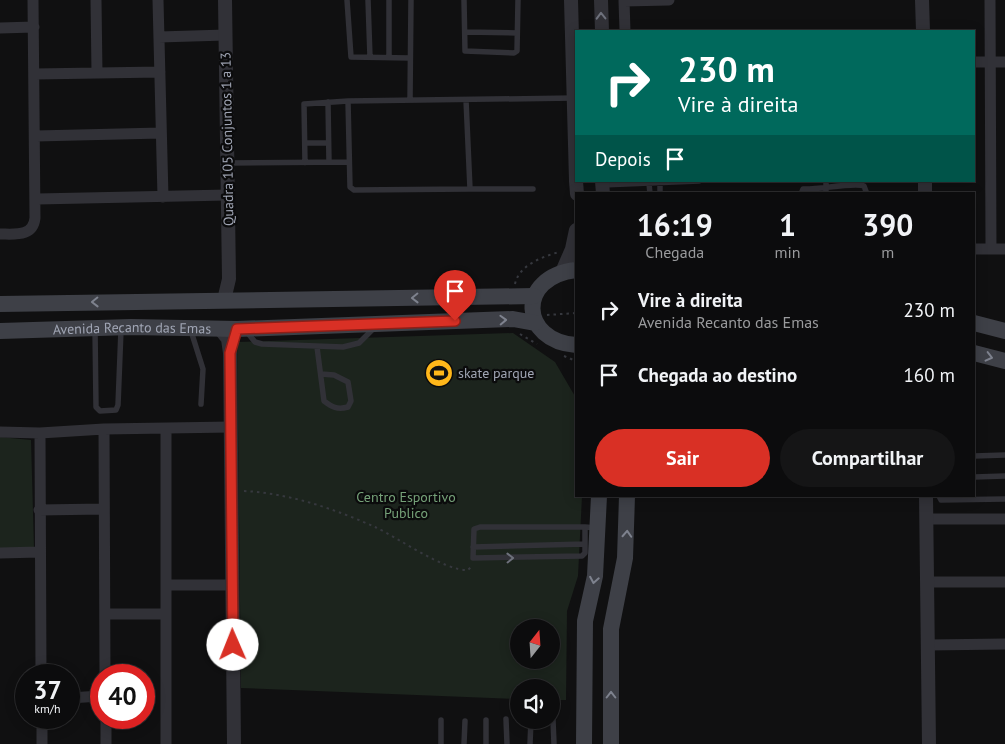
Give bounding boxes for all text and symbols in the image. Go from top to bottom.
one-way arrow [596,11,607,19]
text: 230 m [678,46,775,92]
icon: right [595,50,660,115]
street label: Quadra 105 Conjuntos 1 a 13 [216,52,238,226]
text: Vire à direita [678,90,798,118]
icon: arrive [661,145,689,173]
text: Depois [595,147,651,171]
text: 16:19 [637,205,713,244]
text: 1 [779,205,796,244]
text: 390 [862,205,913,244]
text: Chegada [645,242,704,262]
text: min [775,242,801,262]
text: m [881,242,894,262]
pin [434,270,476,321]
icon: arrive [441,277,469,305]
text: Vire à direita [638,288,743,312]
one-way arrow [411,293,419,303]
icon: right [595,296,623,324]
one-way arrow [91,297,99,307]
text: 230 m [903,298,955,322]
text: Avenida Recanto das Emas [638,312,819,332]
one-way arrow [500,314,508,325]
street label: Avenida Recanto das Emas [52,318,211,338]
one-way arrow [985,351,994,362]
sports icon: skate parque [424,358,454,388]
icon: arrive [595,361,623,389]
text: Chegada ao destino [638,363,797,387]
text: 160 m [903,363,955,387]
place label: skate parque [458,364,534,382]
button: Sair [595,429,770,487]
button: Compartilhar [780,429,955,487]
park label: Centro Esportivo Publico [356,488,456,522]
one-way arrow [621,530,632,538]
one-way arrow [506,552,514,563]
one-way arrow [589,575,599,584]
position arrow [206,618,258,670]
north arrow [510,619,560,669]
map controls [510,619,560,729]
speed limit sign: 40 [90,664,155,729]
text: 37 [33,674,62,706]
button: sound [510,679,560,729]
one-way arrow [606,691,616,699]
text: km/h [34,701,61,716]

